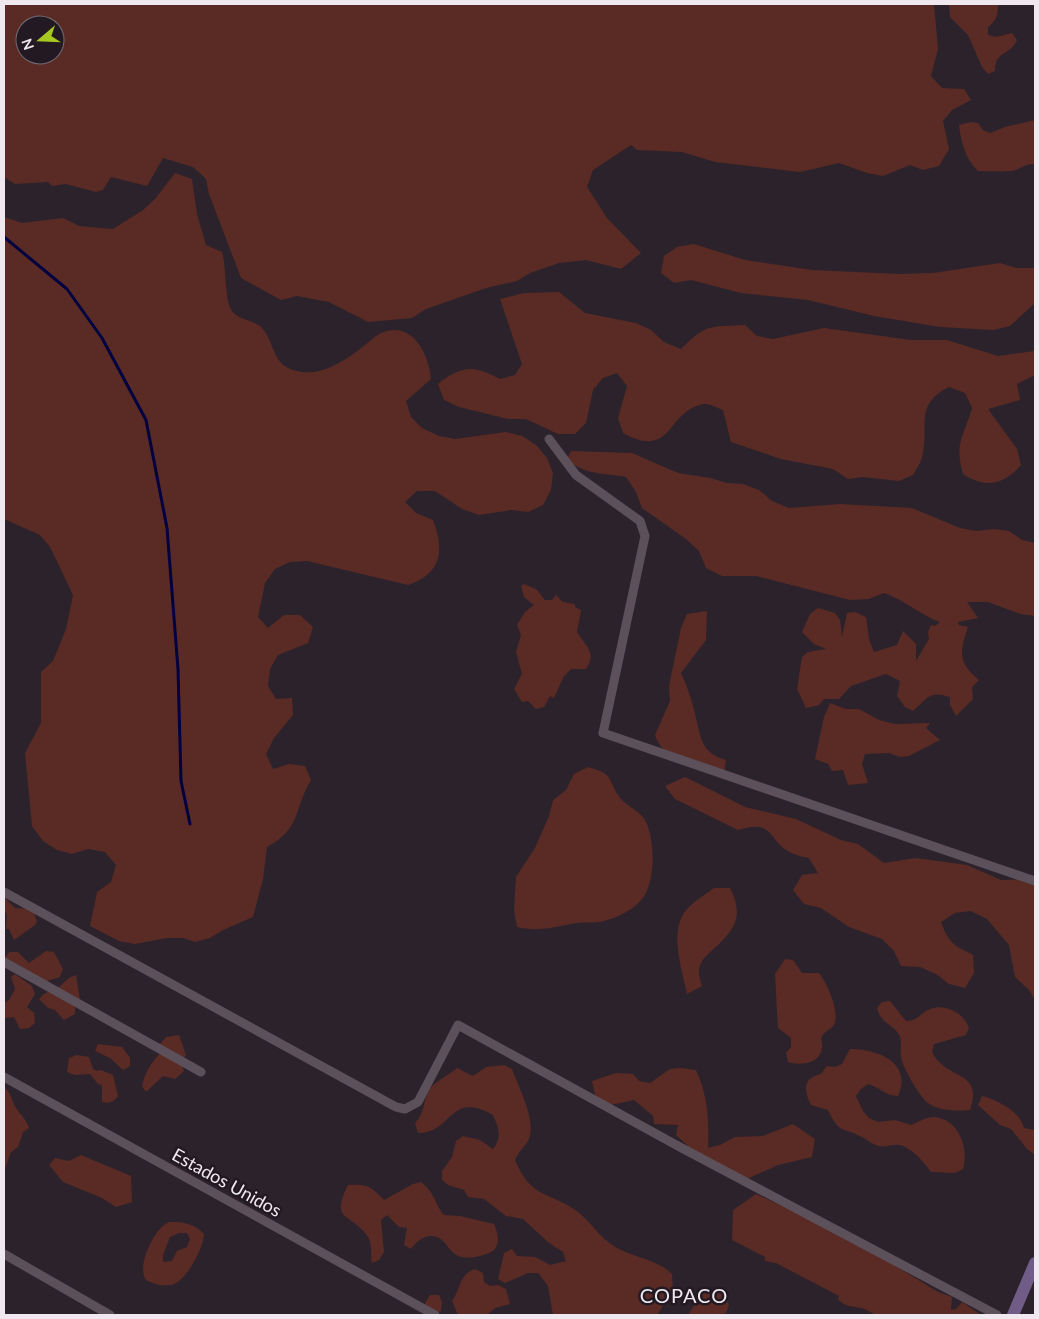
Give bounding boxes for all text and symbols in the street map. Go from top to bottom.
north arrow [15,15,65,65]
text: N [17,37,37,52]
street label: Estados Unidos [169,1143,286,1221]
district label: COPACO [640,1283,728,1307]

